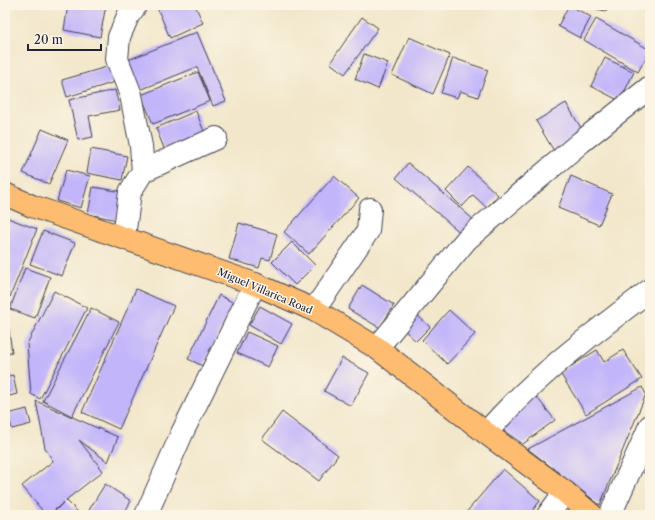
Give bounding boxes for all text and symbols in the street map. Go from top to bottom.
scale bar [28,26,101,52]
text: 20 m [34,32,63,47]
street label: Miguel Villarica Road [216,265,314,317]

